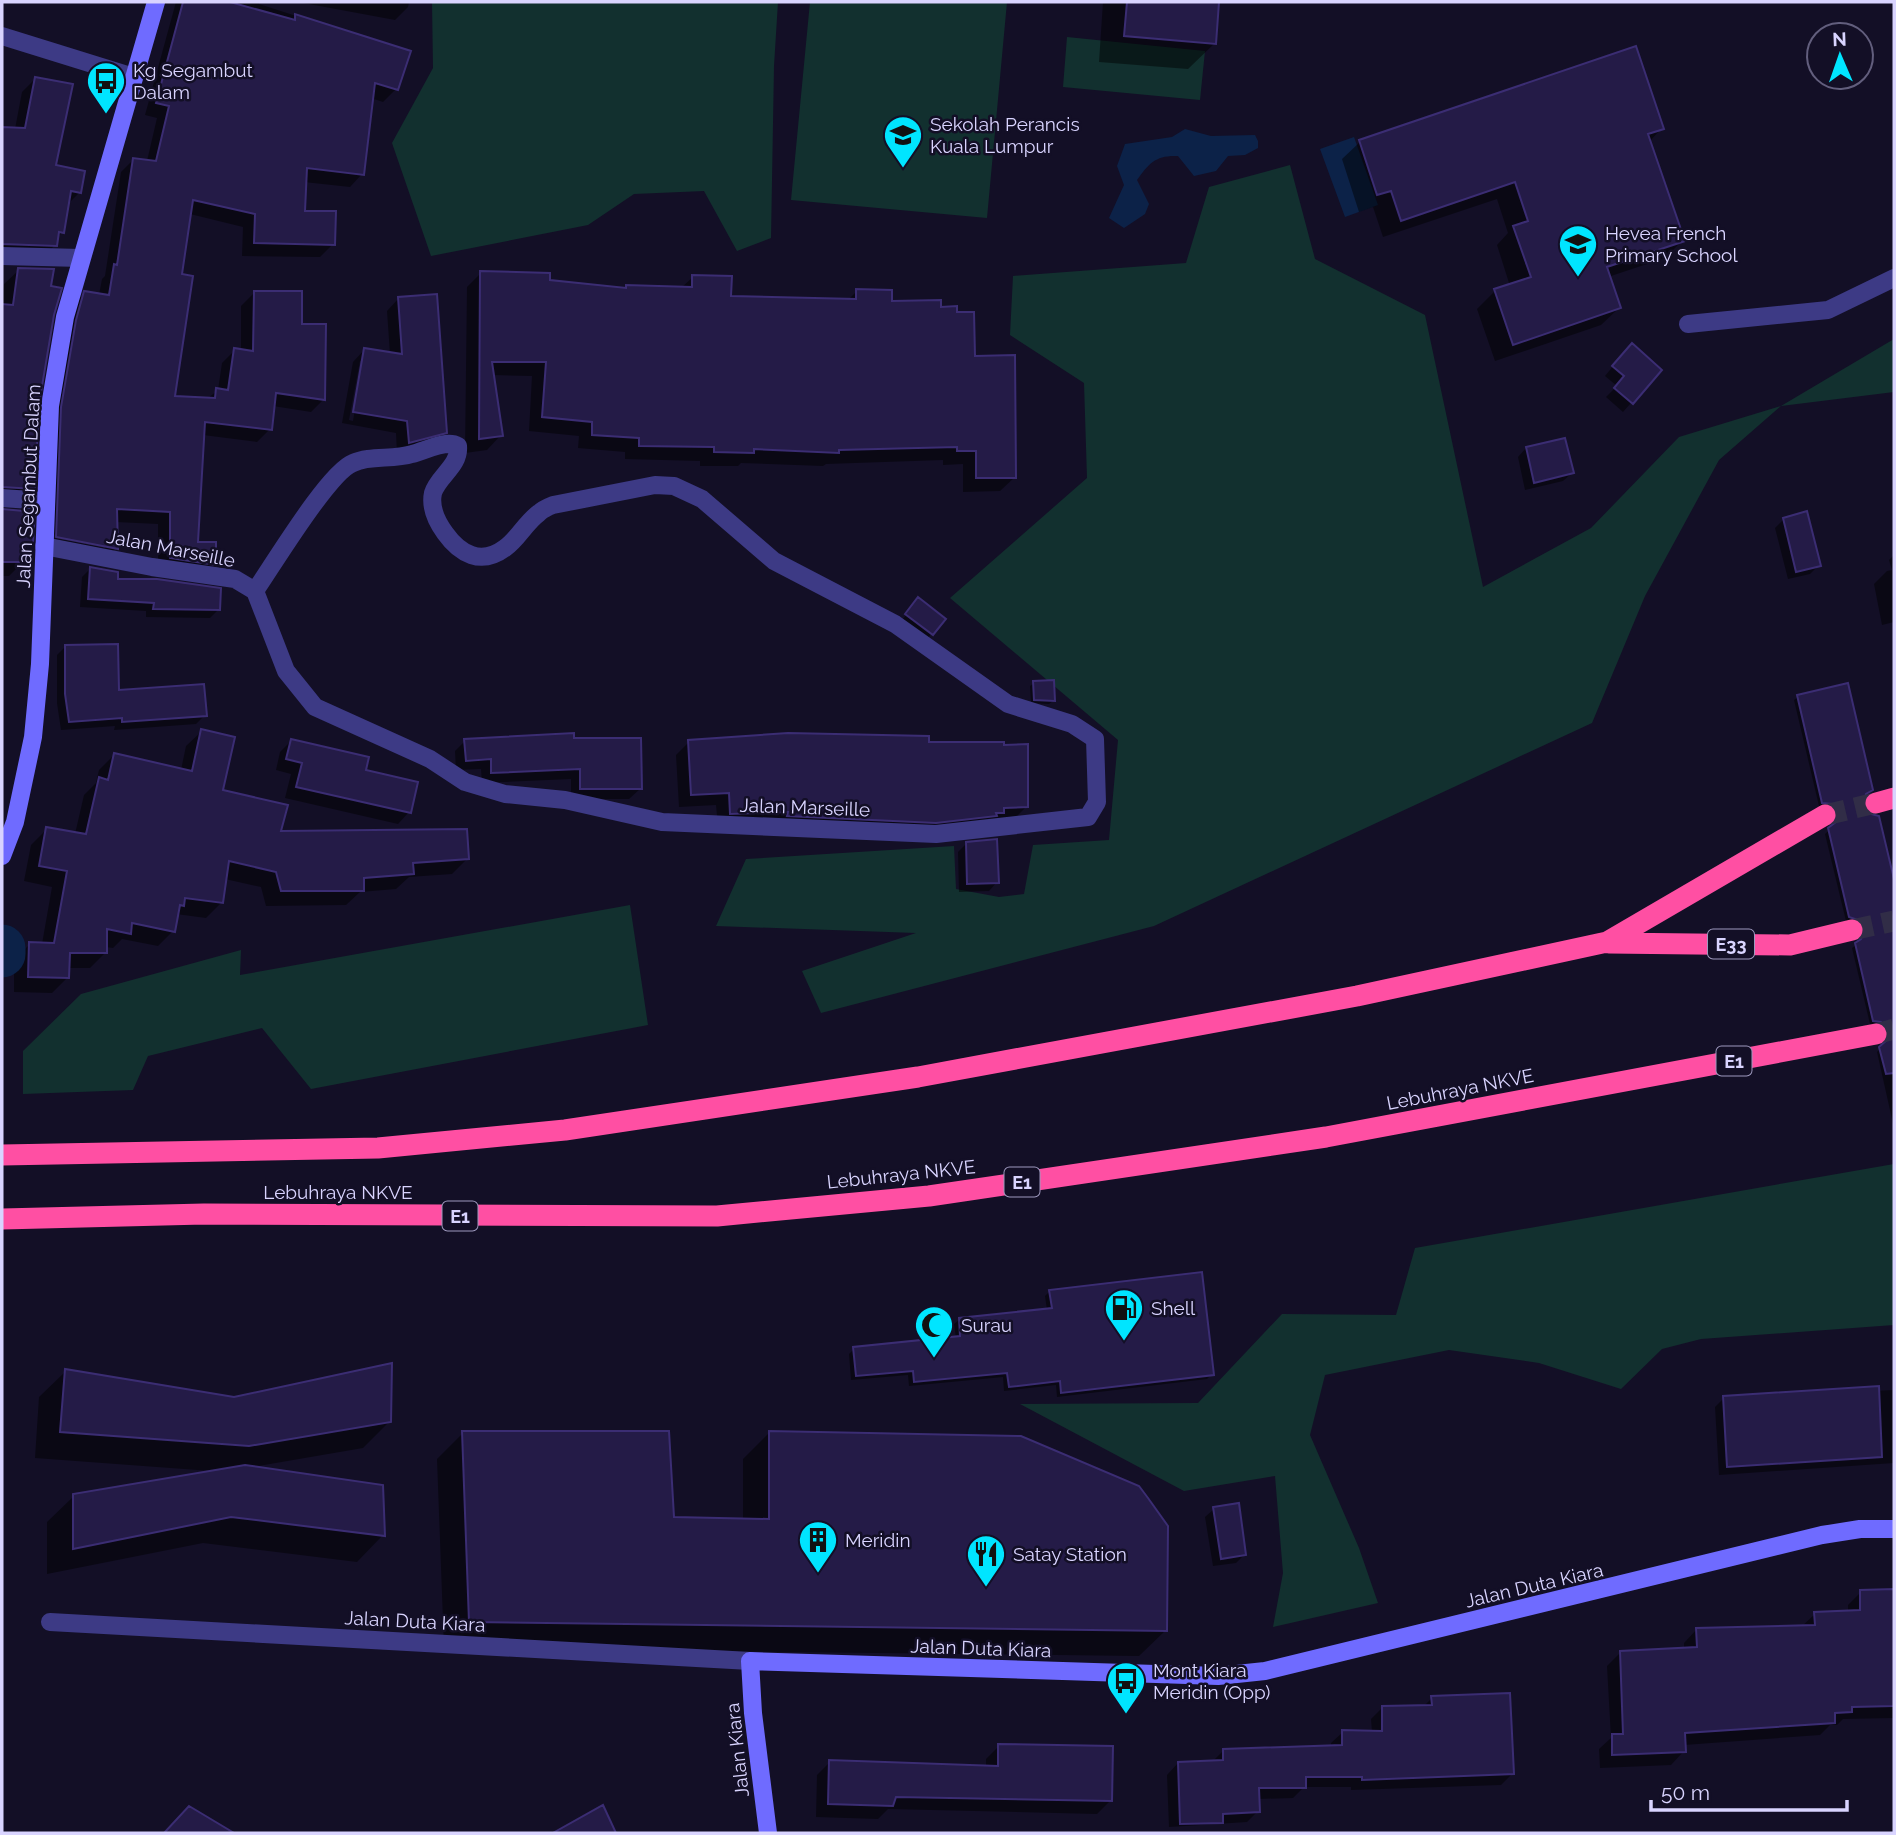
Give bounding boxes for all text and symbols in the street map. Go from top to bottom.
north arrow [1805,21,1875,91]
text: N [1832,28,1847,50]
place label: Kg Segambut Dalam [133,59,253,103]
bus stop icon: Kg Segambut Dalam [85,60,127,115]
place label: Sekolah Perancis Kuala Lumpur [930,113,1080,157]
school or university icon: Sekolah Perancis Kuala Lumpur [882,114,924,169]
place label: Hevea French Primary School [1605,222,1738,266]
school or university icon: Hevea French Primary School [1557,223,1599,278]
street label: Jalan Segambut Dalam [12,384,44,588]
street label: Jalan Marseille [105,525,237,571]
street label: Jalan Marseille [739,794,871,820]
road number: E33 [1708,930,1754,959]
road number: E1 [1716,1046,1752,1076]
street label: Lebuhraya NKVE [1385,1064,1535,1114]
street label: Lebuhraya NKVE [826,1155,976,1193]
road number: E1 [1004,1168,1040,1196]
street label: Lebuhraya NKVE [263,1181,413,1203]
road number: E1 [442,1202,477,1231]
fuel station icon: Shell [1103,1287,1145,1342]
place label: Shell [1151,1297,1196,1319]
mosque icon: Surau [913,1304,955,1359]
place label: Surau [961,1314,1012,1336]
building icon: Meridin [797,1519,839,1574]
place label: Meridin [845,1529,911,1551]
restaurant icon: Satay Station [965,1533,1007,1588]
place label: Satay Station [1013,1543,1127,1565]
street label: Jalan Duta Kiara [1463,1558,1605,1612]
street label: Jalan Duta Kiara [344,1606,486,1636]
street label: Jalan Duta Kiara [910,1635,1052,1661]
place label: Mont Kiara Meridin (Opp) [1153,1659,1270,1703]
bus stop icon: Mont Kiara Meridin (Opp) [1105,1660,1147,1715]
street label: Jalan Kiara [721,1702,753,1798]
scale bar [1651,1769,1847,1813]
text: 50 m [1661,1780,1710,1805]

